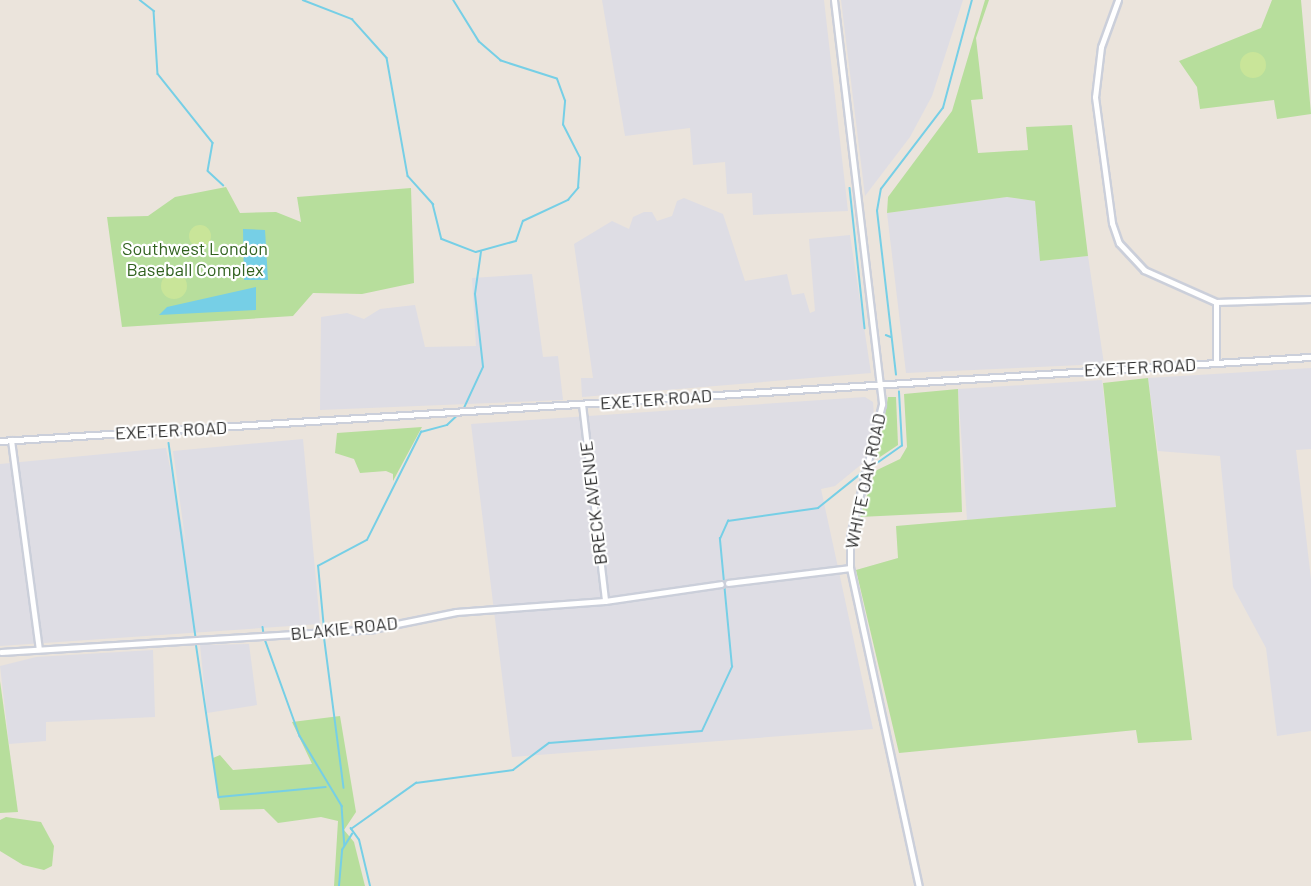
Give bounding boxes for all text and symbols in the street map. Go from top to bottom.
park label: Southwest London Baseball Complex [122,238,268,280]
street label: EXETER ROAD [1083,353,1197,381]
street label: EXETER ROAD [599,384,713,414]
street label: WHITE OAK ROAD [840,411,890,551]
street label: EXETER ROAD [114,416,228,444]
street label: BRECK AVENUE [575,440,611,566]
street label: BLAKIE ROAD [289,612,399,644]

